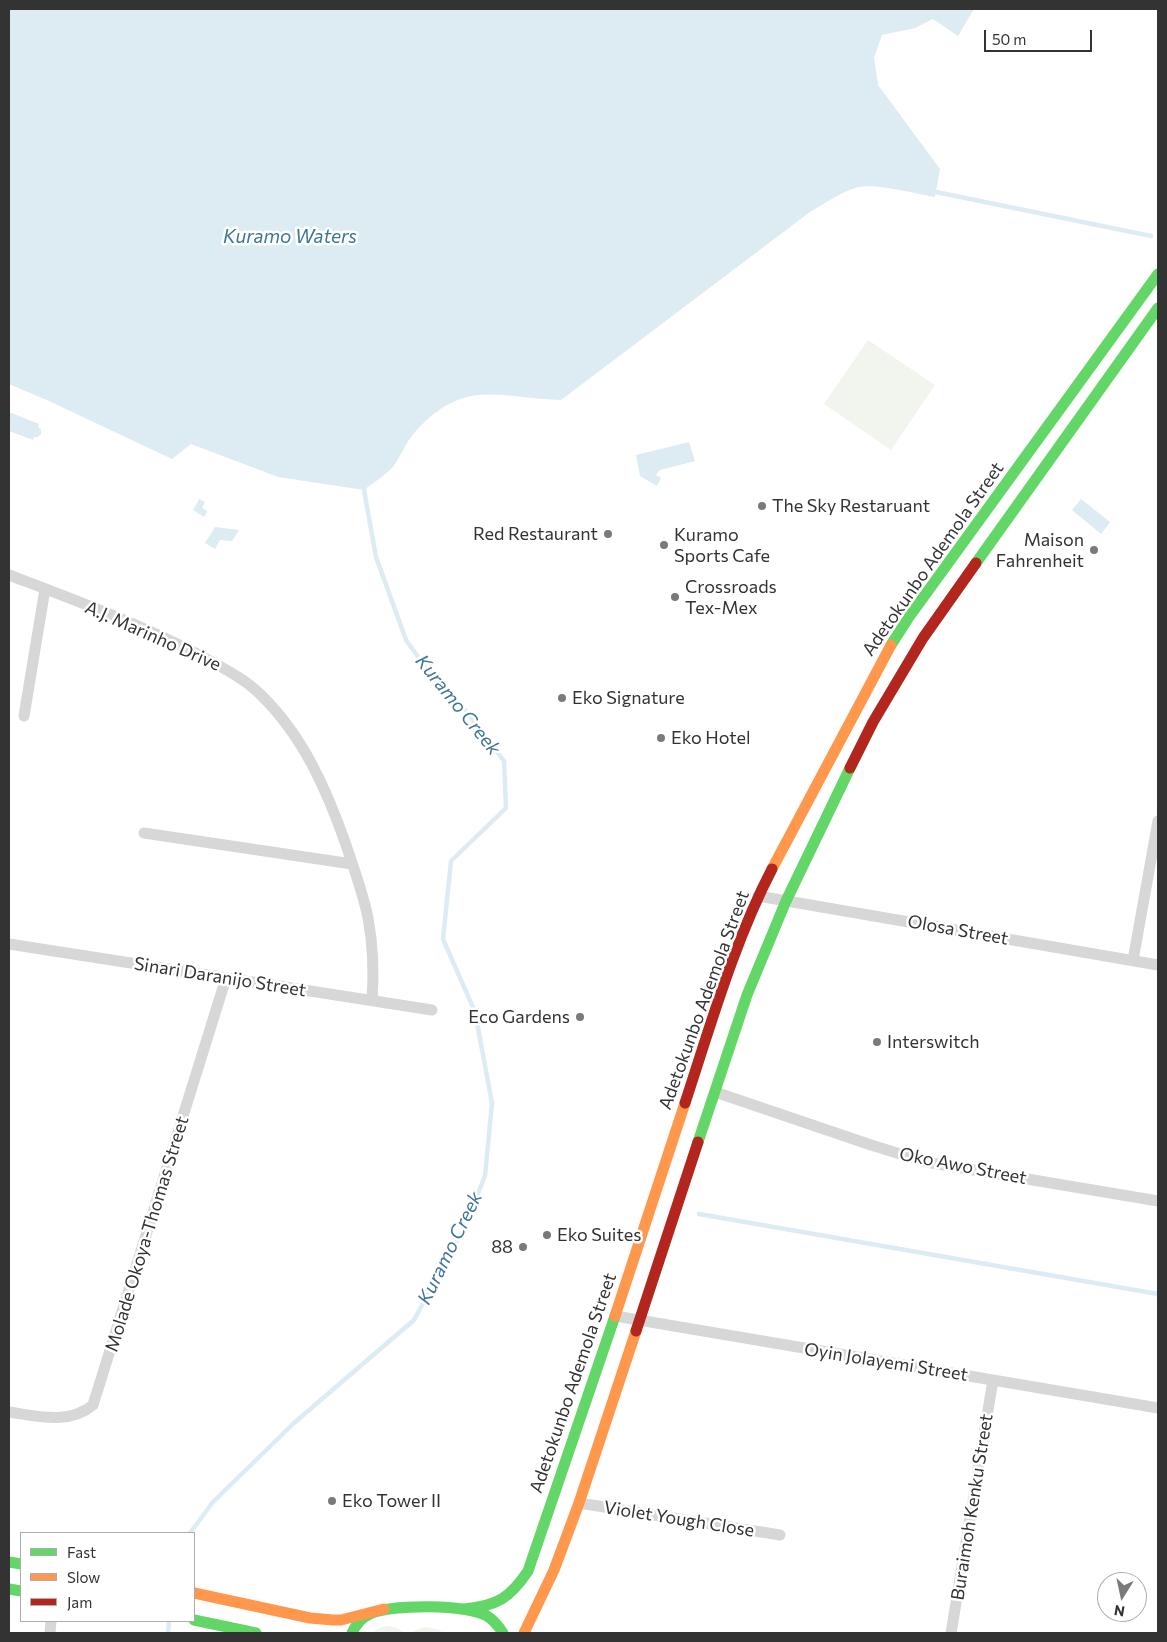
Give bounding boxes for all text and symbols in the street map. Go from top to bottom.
scale bar [987,20,1094,52]
text: 50 m [992,30,1026,48]
water label: Kuramo Waters [223,226,357,248]
street label: Adetokunbo Ademola Street [858,458,1008,660]
place label: The Sky Restaruant [772,495,930,517]
marker: The Sky Restaruant [756,500,768,512]
place label: Red Restaurant [473,523,598,545]
place label: Kuramo Sports Cafe [674,524,770,566]
marker: Red Restaurant [602,528,614,540]
place label: Maison Fahrenheit [996,529,1084,572]
marker: Kuramo Sports Cafe [658,539,670,551]
marker: Maison Fahrenheit [1088,544,1100,556]
place label: Crossroads Tex-Mex [685,576,777,618]
marker: Crossroads Tex-Mex [669,591,681,603]
street label: A.J. Marinho Drive [82,596,224,676]
water label: Kuramo Creek [411,650,505,760]
place label: Eko Signature [572,687,685,709]
marker: Eko Signature [556,692,568,704]
place label: Eko Hotel [671,727,751,749]
marker: Eko Hotel [655,732,667,744]
street label: Adetokunbo Ademola Street [654,888,754,1112]
street label: Olosa Street [906,911,1010,949]
street label: Sinari Daranijo Street [132,953,308,1001]
place label: Eco Gardens [468,1006,570,1028]
marker: Eco Gardens [574,1011,586,1023]
place label: Interswitch [887,1031,979,1053]
marker: Interswitch [871,1036,883,1048]
street label: Molade Okoya-Thomas Street [101,1114,193,1354]
street label: Oko Awo Street [898,1143,1028,1189]
water label: Kuramo Creek [413,1188,487,1308]
place label: Eko Suites [557,1224,641,1246]
marker: Eko Suites [541,1229,553,1241]
place label: 88 [491,1236,513,1258]
marker: 88 [517,1241,529,1253]
street label: Adetokunbo Ademola Street [525,1270,621,1496]
street label: Oyin Jolayemi Street [803,1338,969,1386]
street label: Buraimoh Kenku Street [947,1412,997,1602]
place label: Eko Tower II [342,1490,441,1512]
marker: Eko Tower II [326,1495,338,1507]
street label: Violet Yough Close [602,1496,756,1542]
legend [20,1532,195,1622]
text: Fast [67,1543,96,1561]
text: Slow [67,1568,100,1586]
north arrow [1097,1572,1147,1622]
text: Jam [67,1593,92,1611]
text: N [1113,1602,1126,1621]

